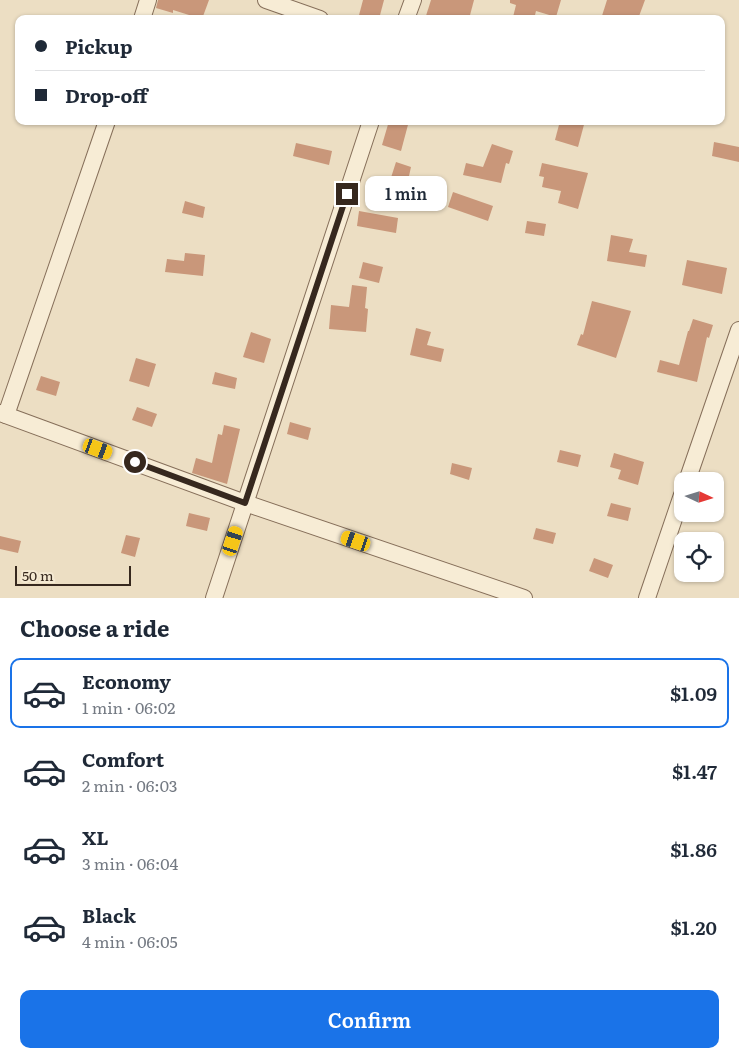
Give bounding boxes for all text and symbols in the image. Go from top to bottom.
text: Pickup [65,32,133,60]
text: Drop-off [65,81,148,109]
callout: 1 min [364,176,447,212]
text: 1 min [385,181,427,205]
route end [336,183,358,205]
car [81,437,114,461]
route start [124,451,146,473]
north arrow [674,472,724,522]
map controls [674,472,724,582]
car [221,524,244,558]
car [339,529,372,553]
button: locate [674,532,724,582]
scale bar [15,563,131,586]
text: 50 m [22,565,54,585]
text: Choose a ride [20,611,169,644]
text: Economy [82,667,171,695]
icon: car [22,671,67,716]
text: $1.09 [670,679,717,707]
text: 1 min · 06:02 [82,695,175,719]
text: Comfort [82,745,164,773]
icon: car [22,749,67,794]
text: $1.47 [672,757,717,785]
text: 2 min · 06:03 [82,773,177,797]
text: XL [82,823,109,851]
icon: car [22,827,67,872]
text: $1.86 [670,835,717,863]
text: 3 min · 06:04 [82,851,178,875]
text: Black [82,901,136,929]
icon: car [22,905,67,950]
text: $1.20 [670,913,717,941]
text: 4 min · 06:05 [82,929,178,953]
button: Confirm [20,990,719,1048]

